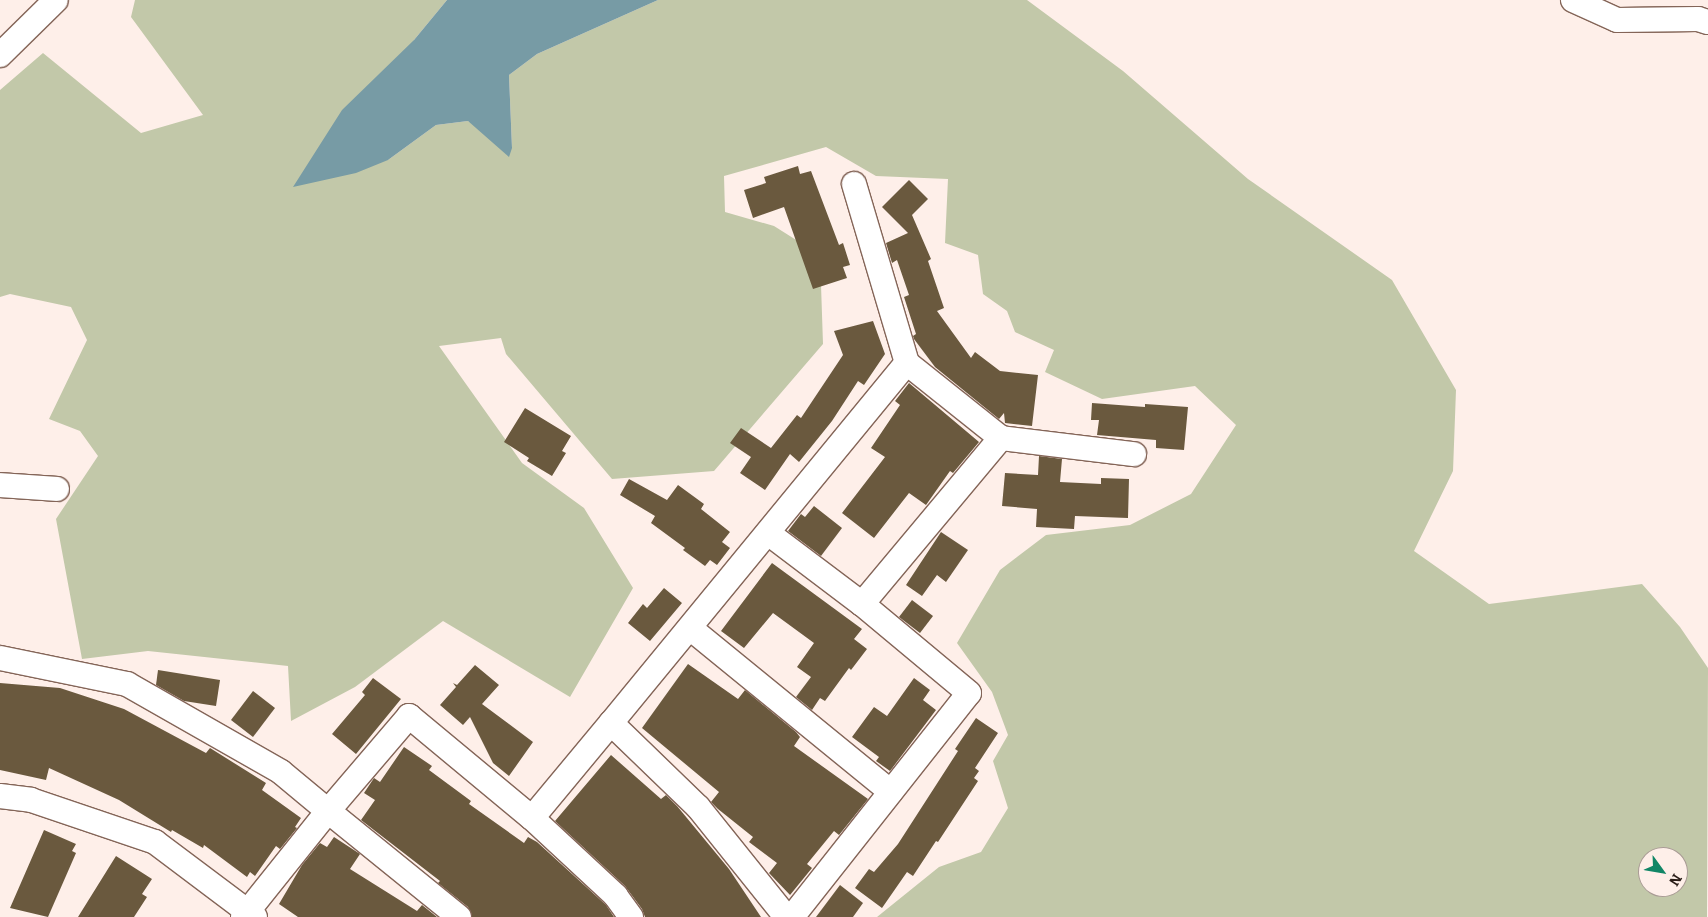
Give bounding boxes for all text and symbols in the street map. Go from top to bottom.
north arrow [1638,847,1688,897]
text: N [1665,871,1685,889]

